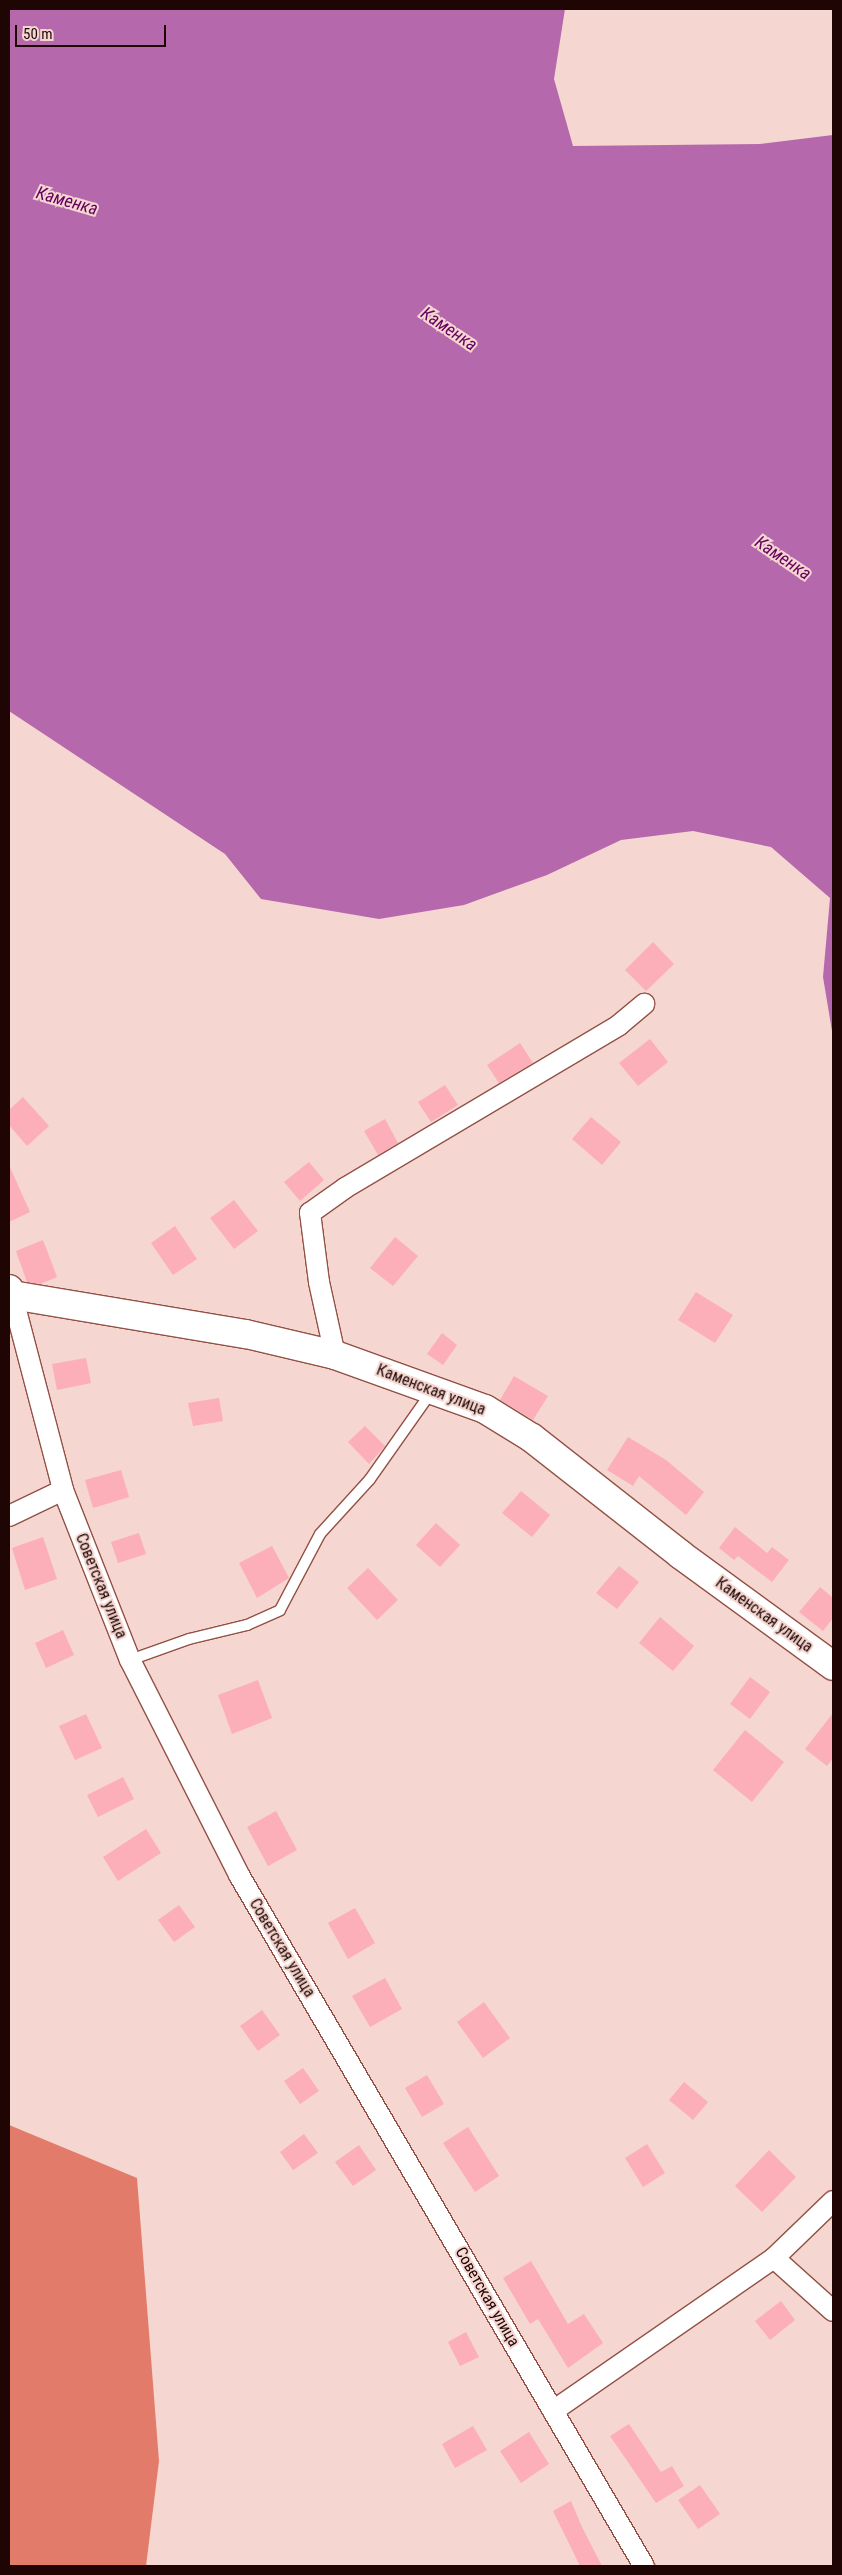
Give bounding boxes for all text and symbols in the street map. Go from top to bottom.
scale bar [18,15,169,47]
text: 50 m [23,25,53,43]
water label: Каменка [34,182,100,220]
water label: Каменка [417,302,481,356]
water label: Каменка [751,531,815,585]
street label: Каменская улица [374,1360,488,1420]
street label: Советская улица [71,1531,131,1641]
street label: Каменская улица [712,1573,816,1657]
street label: Советская улица [245,1895,319,2001]
street label: Советская улица [451,2244,523,2350]

